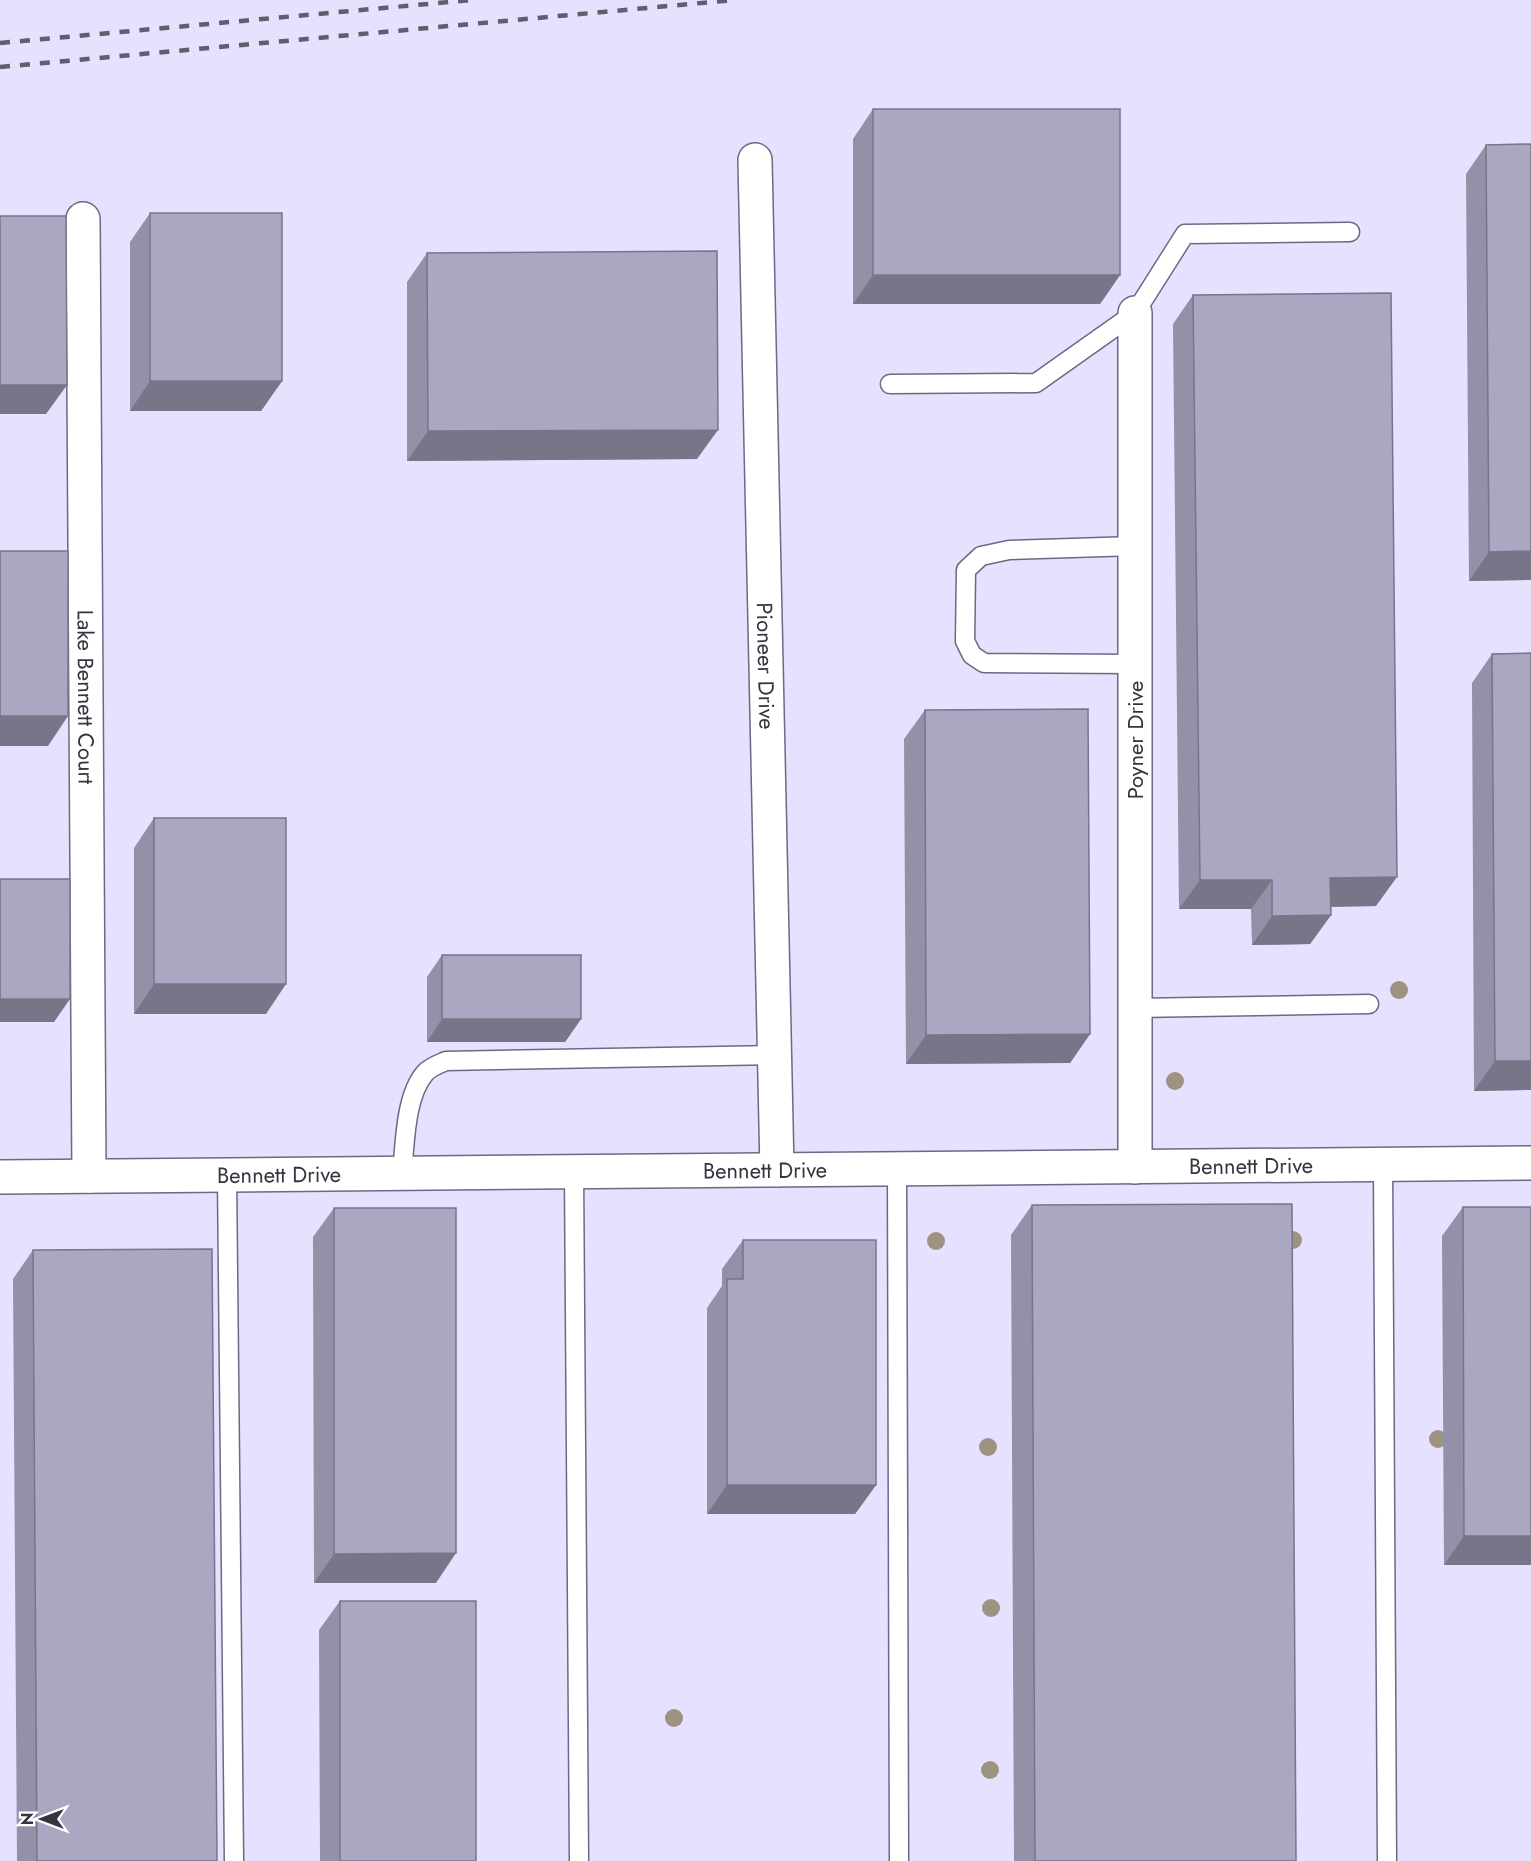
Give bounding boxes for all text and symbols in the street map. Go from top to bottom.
street label: Pioneer Drive [749,602,783,730]
street label: Lake Bennett Court [69,610,103,785]
street label: Poyner Drive [1119,681,1151,799]
street label: Bennett Drive [1189,1149,1313,1182]
street label: Bennett Drive [703,1153,827,1187]
street label: Bennett Drive [217,1158,341,1191]
north arrow [12,1789,72,1849]
text: N [16,1813,39,1825]

